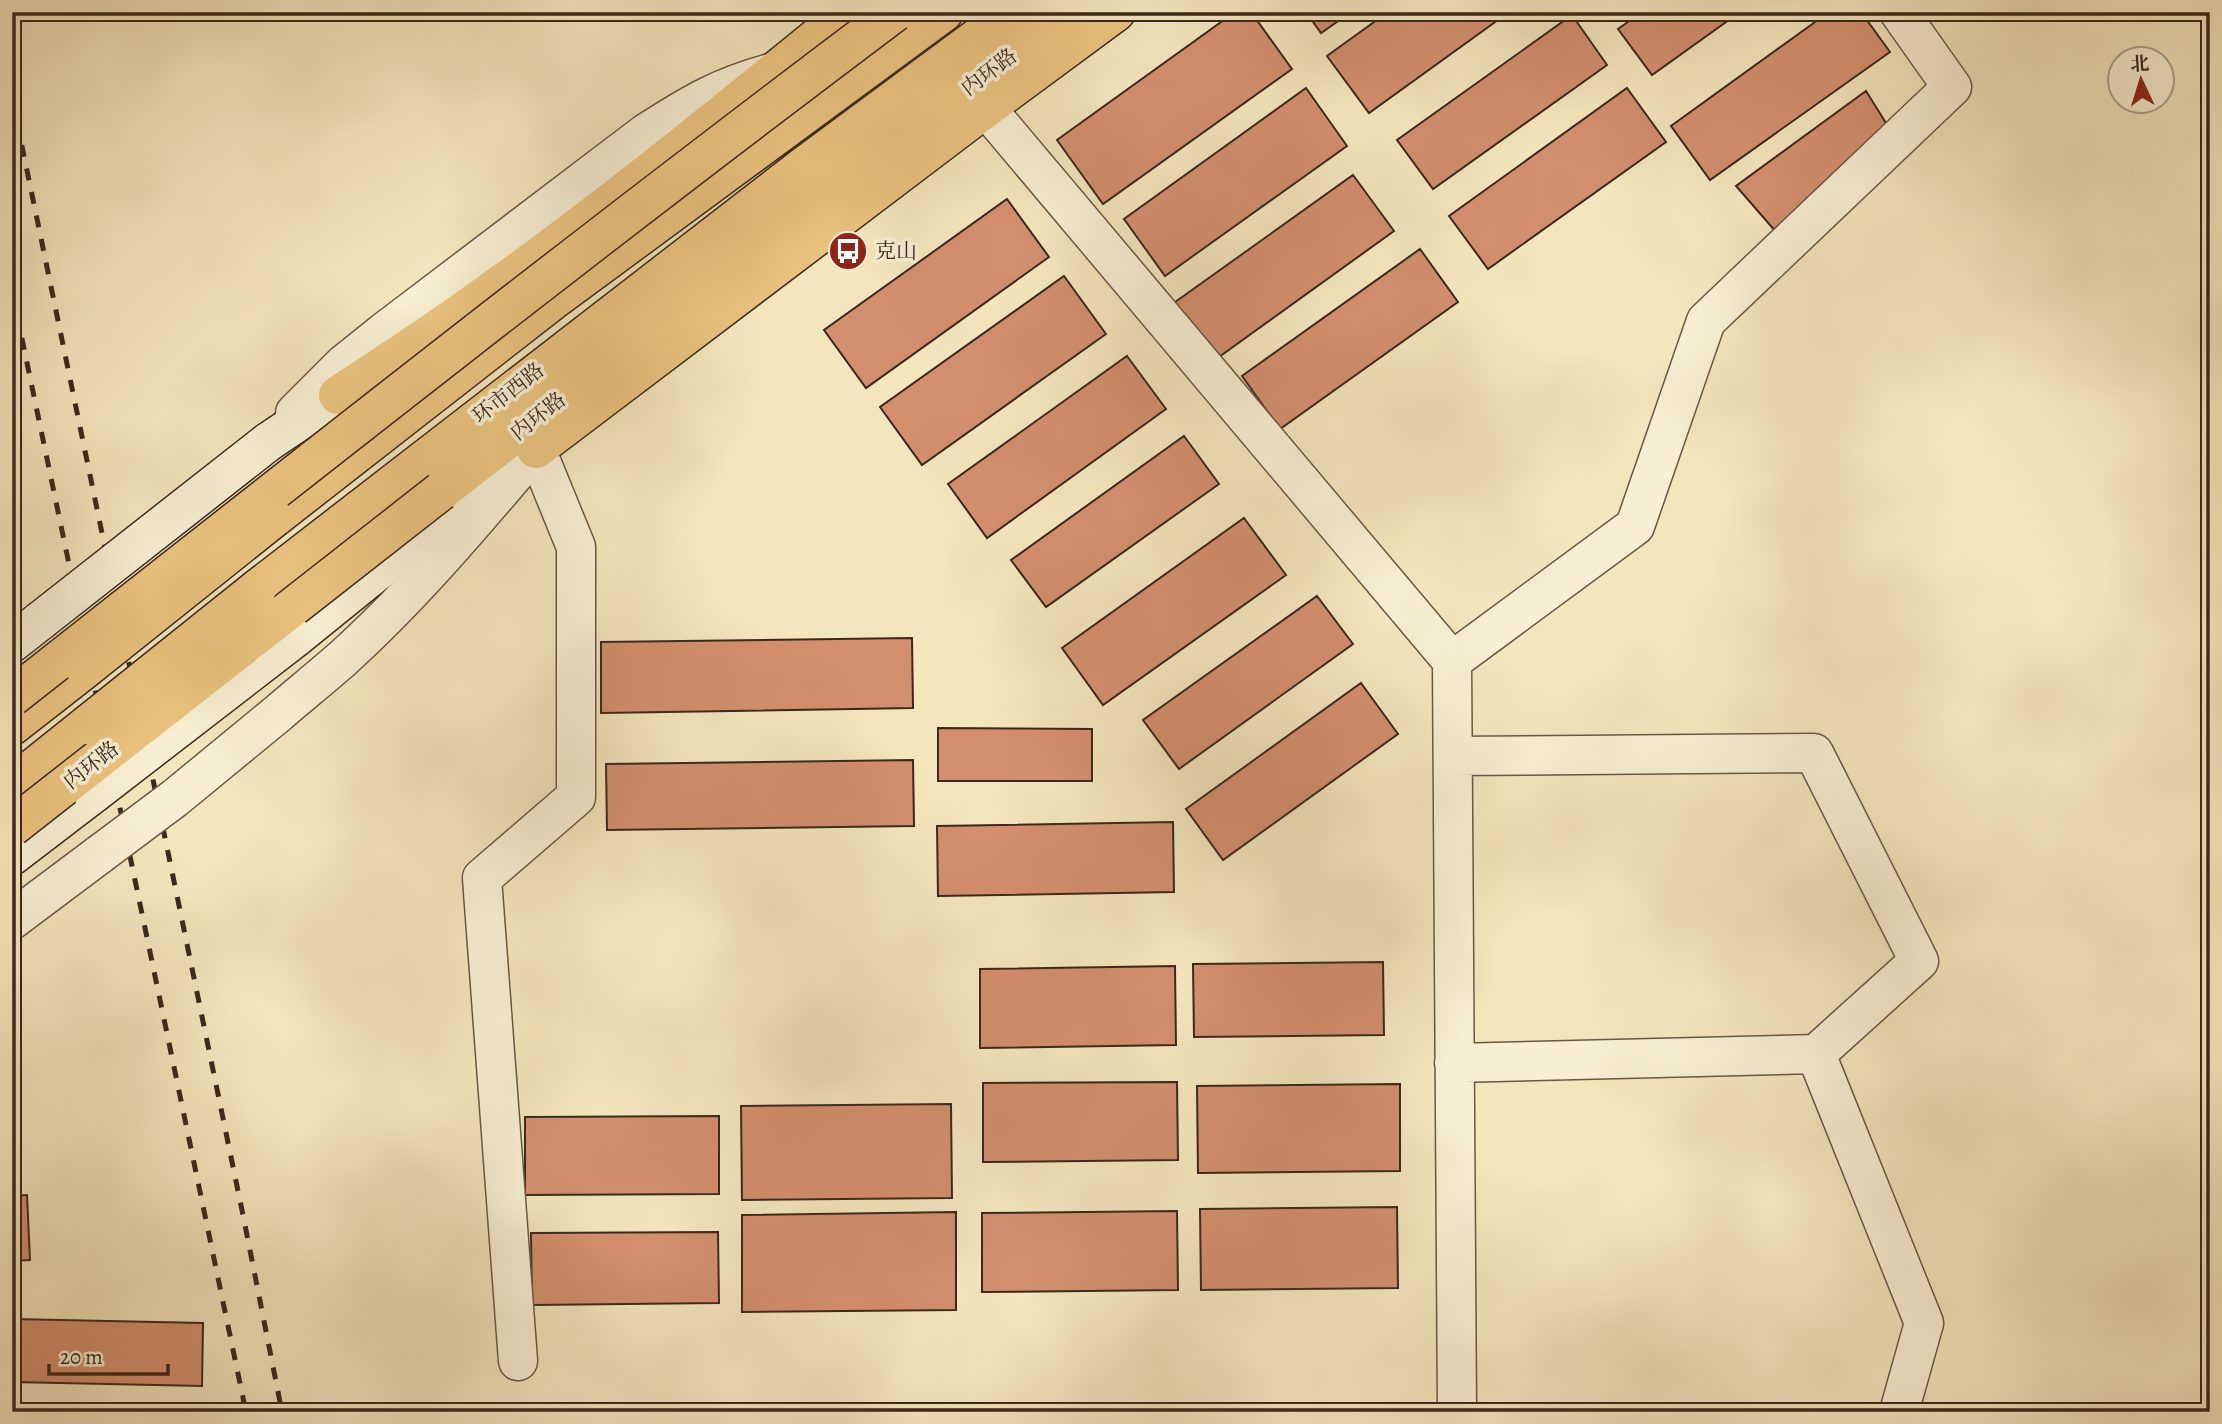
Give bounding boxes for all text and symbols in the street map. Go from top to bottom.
street label: 内环路 [955,42,1023,102]
north arrow [2106,46,2176,116]
text: 北 [2129,50,2150,78]
bus stop icon: 克山 [827,230,869,272]
place label: 克山 [875,237,917,265]
street label: 环市西路 [466,356,550,430]
street label: 内环路 [505,386,571,446]
street label: 内环路 [58,735,124,795]
scale bar [49,1333,168,1377]
text: 20 m [60,1343,103,1371]

